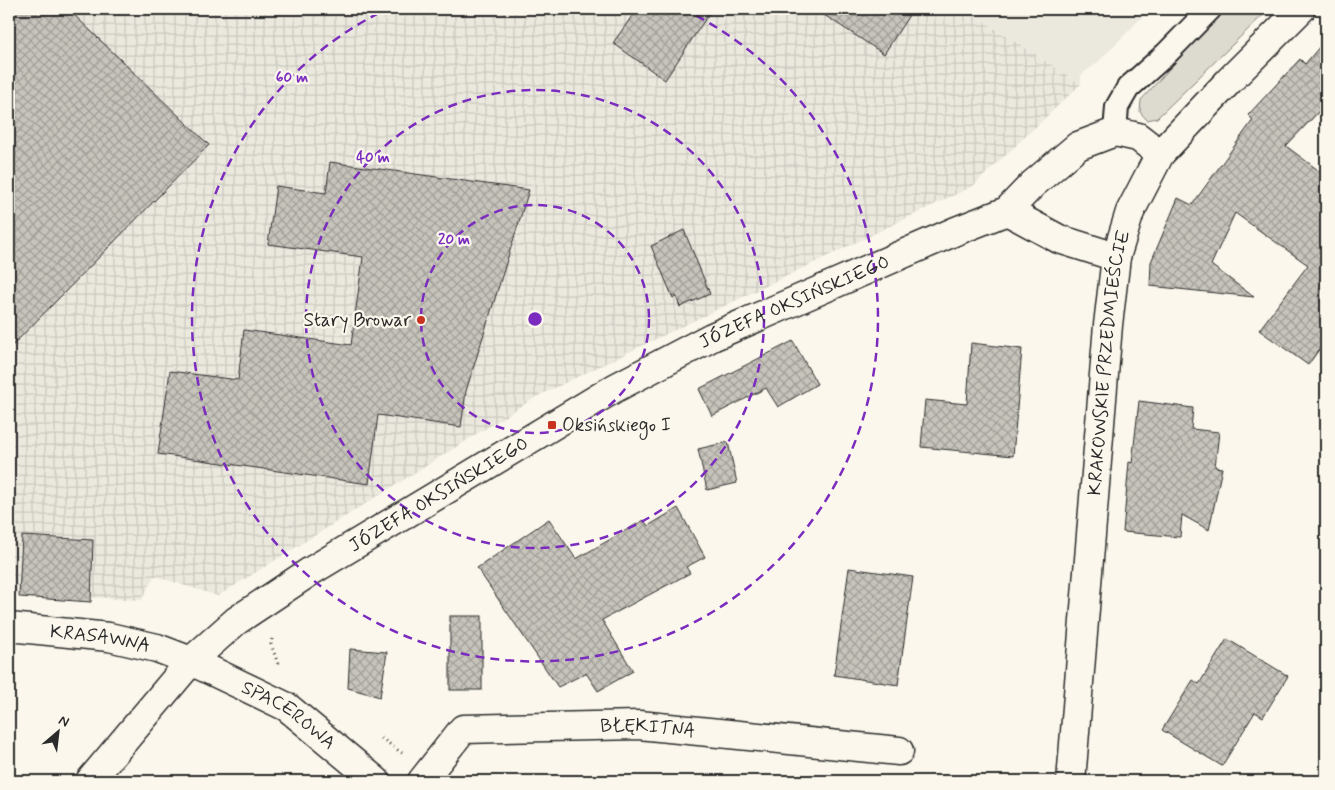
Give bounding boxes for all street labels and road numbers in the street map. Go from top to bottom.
street label: KRAKOWSKIE PRZEDMIEŚCIE [1082,227,1136,497]
street label: JÓZEFA OKSIŃSKIEGO [694,249,893,354]
street label: JÓZEFA OKSIŃSKIEGO [344,431,533,558]
street label: KRASAWNA [49,619,153,659]
street label: SPACEROWA [237,675,341,755]
street label: BŁĘKITNA [600,712,696,743]

